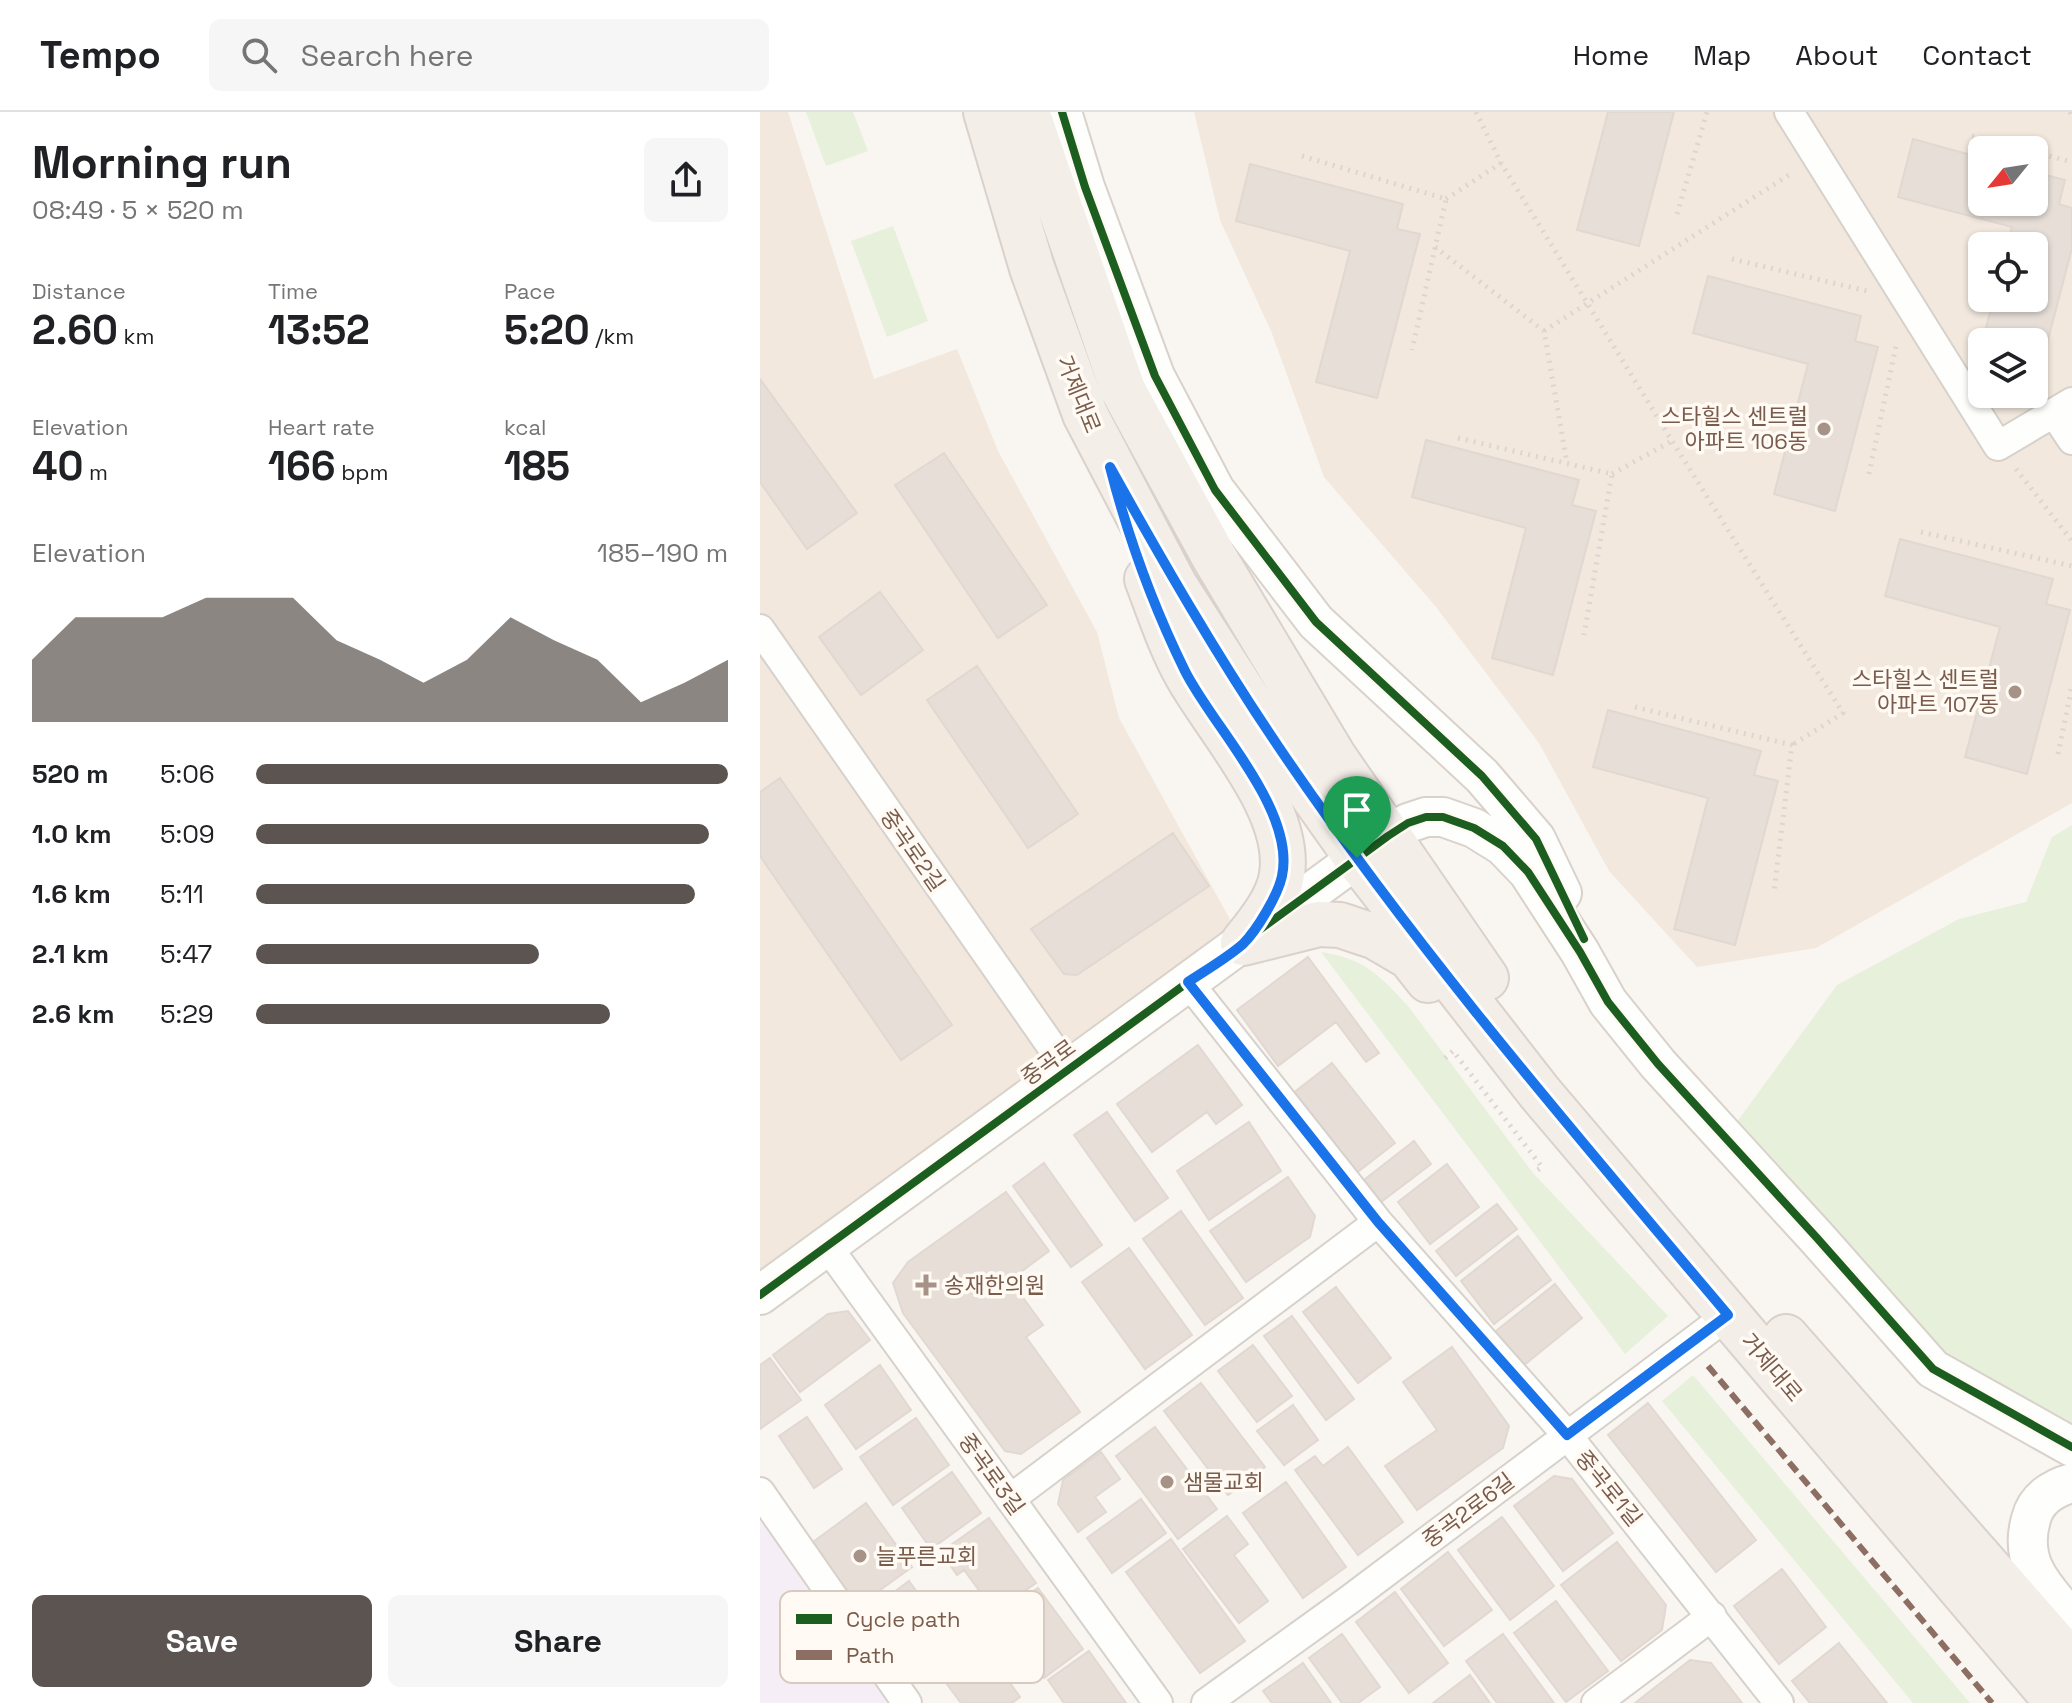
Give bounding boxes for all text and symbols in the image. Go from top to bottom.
search box [209,19,769,91]
text: Tempo [40,31,161,79]
icon: search [237,33,281,77]
text: Search here [301,36,474,75]
text: Home [1573,37,1649,73]
text: Map [1693,37,1751,73]
text: About [1795,37,1878,73]
text: Contact [1922,37,2032,73]
text: Morning run [32,135,292,191]
north arrow [1968,136,2048,216]
map controls [1968,136,2048,408]
button: share [644,138,728,222]
text: 08:49 · 5 × 520 m [32,193,244,227]
button: locate [1968,232,2048,312]
text: Distance [32,277,126,305]
text: Time [268,277,318,305]
text: Pace [504,277,556,305]
text: 2.60 [32,305,118,356]
text: 13:52 [268,305,370,356]
text: 5:20 [504,305,590,356]
text: km [118,322,154,350]
text: /km [590,322,634,350]
button: layers [1968,328,2048,408]
street label: 거제대로 [1051,351,1107,437]
place label: 스타힐스 센트럴 아파트 106동 [1661,402,1808,455]
text: Elevation [32,413,128,441]
text: Heart rate [268,413,375,441]
text: kcal [504,413,546,441]
marker: 스타힐스 센트럴 아파트 106동 [1815,420,1833,438]
text: 40 [32,441,83,492]
text: 166 [268,441,336,492]
text: 185 [504,441,570,492]
text: m [83,458,108,486]
text: bpm [336,458,388,486]
text: Elevation [32,536,146,570]
text: 185–190 m [597,536,728,570]
place label: 스타힐스 센트럴 아파트 107동 [1852,665,1999,718]
marker: 스타힐스 센트럴 아파트 107동 [2006,683,2024,701]
text: 520 m [32,757,109,791]
text: 5:06 [160,757,215,791]
pin [1323,776,1391,858]
icon: arrive [1335,788,1379,832]
street label: 중곡로2길 [875,803,951,897]
text: 1.0 km [32,817,112,851]
text: 5:09 [160,817,215,851]
text: 1.6 km [32,877,111,911]
text: 5:11 [160,877,204,911]
text: 2.1 km [32,937,109,971]
text: 5:47 [160,937,212,971]
text: 2.6 km [32,997,114,1031]
text: 5:29 [160,997,214,1031]
street label: 중곡로 [1015,1033,1081,1091]
place label: 송재한의원 [944,1271,1045,1299]
marker: 송재한의원 [915,1274,937,1296]
street label: 거제대로 [1735,1327,1809,1407]
street label: 중곡로3길 [953,1428,1031,1520]
street label: 중곡로1길 [1570,1444,1648,1532]
street label: 중곡2로6길 [1417,1466,1519,1554]
place label: 샘물교회 [1183,1468,1264,1496]
marker: 샘물교회 [1158,1473,1176,1491]
place label: 늘푸른교회 [876,1542,977,1570]
marker: 늘푸른교회 [851,1547,869,1565]
legend [780,1591,1044,1683]
button: Save [32,1595,372,1687]
button: Share [388,1595,728,1687]
text: Cycle path [846,1605,961,1633]
text: Path [846,1641,895,1669]

